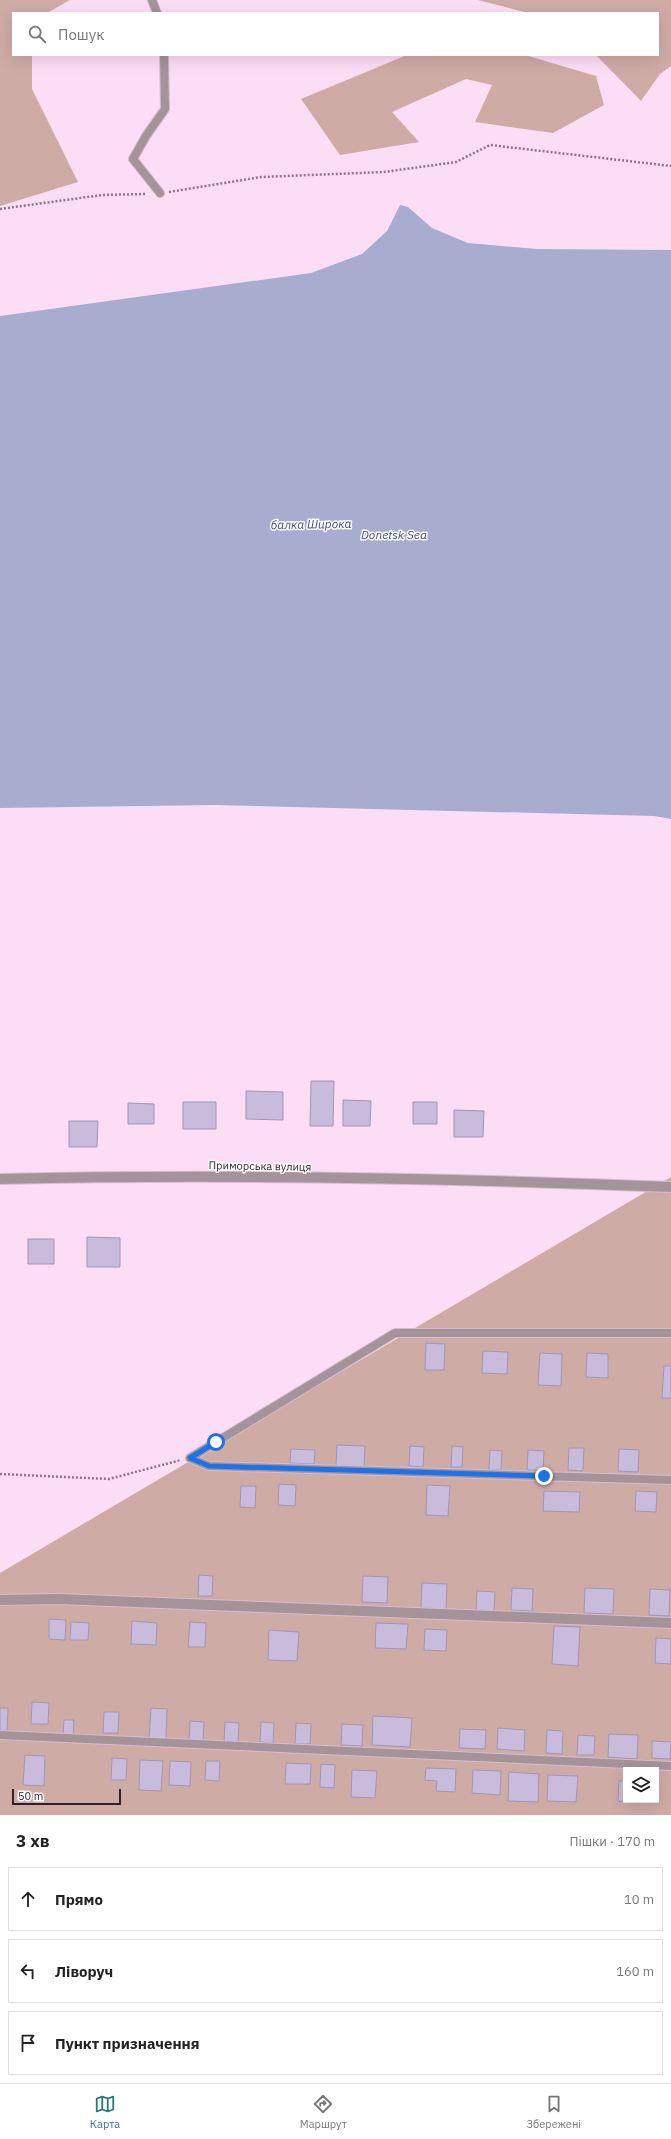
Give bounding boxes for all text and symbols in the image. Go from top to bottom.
search box [12,12,659,56]
icon: search [26,23,48,45]
text: Пошук [58,25,105,44]
water label: балка Широка [271,516,351,532]
water label: Donetsk Sea [361,527,427,542]
street label: Приморська вулиця [208,1158,312,1174]
route start [207,1433,225,1451]
route end [535,1467,553,1485]
map controls [623,1767,659,1803]
button: layers [623,1767,659,1803]
scale bar [12,1787,121,1806]
text: 50 m [18,1789,43,1803]
text: 3 хв [16,1830,50,1852]
text: Пішки · 170 m [569,1833,655,1850]
icon: ahead [17,1888,39,1910]
text: Прямо [55,1890,103,1909]
text: 10 m [624,1891,654,1908]
icon: left [17,1960,39,1982]
text: Ліворуч [55,1962,113,1981]
text: 160 m [616,1963,654,1980]
icon: arrive [17,2032,39,2054]
text: Пункт призначення [55,2034,200,2053]
tab: Карта [90,2093,120,2131]
tab: Маршрут [300,2093,347,2131]
tab: Збережені [527,2093,581,2131]

